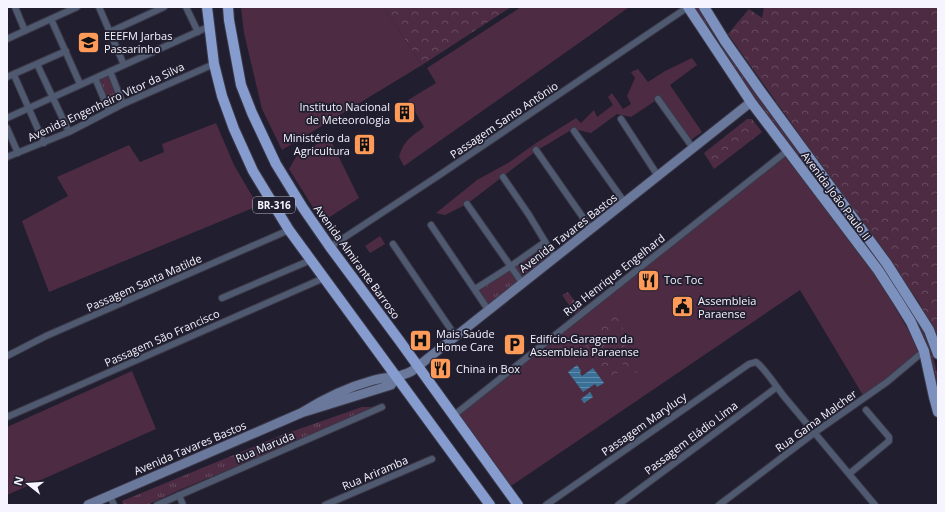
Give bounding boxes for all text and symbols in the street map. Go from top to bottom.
place label: EEEFM Jarbas Passarinho [104,28,172,56]
school or university icon: EEEFM Jarbas Passarinho [75,29,101,55]
street label: Avenida Engenheiro Vitor da Silva [25,59,187,145]
street label: Passagem Santo Antônio [447,78,561,161]
place label: Instituto Nacional de Meteorologia [299,99,390,127]
building icon: Instituto Nacional de Meteorologia [392,100,418,126]
place label: Ministério da Agricultura [283,130,350,158]
building icon: Ministério da Agricultura [352,131,378,157]
street label: Avenida João Paulo II [798,149,875,243]
street label: Avenida Tavares Bastos [516,190,620,276]
road number: BR-316 [253,197,295,213]
street label: Avenida Almirante Barroso [311,202,404,322]
street label: Rua Henrique Engelhard [560,230,668,319]
street label: Passagem Santa Matilde [84,250,204,315]
restaurant icon: Toc Toc [636,267,662,293]
place label: Toc Toc [664,272,703,287]
place label: Assembleia Paraense [698,293,756,321]
public building icon: Assembleia Paraense [670,294,696,320]
street label: Passagem São Francisco [102,305,222,370]
place label: Mais Saúde Home Care [436,326,495,354]
hospital icon: Mais Saúde Home Care [408,327,434,353]
place label: Edifício-Garagem da Assembleia Paraense [530,331,639,359]
parking icon: Edifício-Garagem da Assembleia Paraense [501,332,527,358]
restaurant icon: China in Box [428,356,454,382]
place label: China in Box [456,361,520,376]
street label: Rua Gama Malcher [772,386,860,455]
street label: Passagem Marylucy [598,388,690,459]
street label: Passagem Eládio Lima [641,398,740,478]
street label: Avenida Tavares Bastos [131,417,248,478]
street label: Rua Maruda [233,427,297,466]
street label: Rua Ariramba [339,452,410,493]
north arrow [8,464,48,504]
text: N [9,474,26,487]

